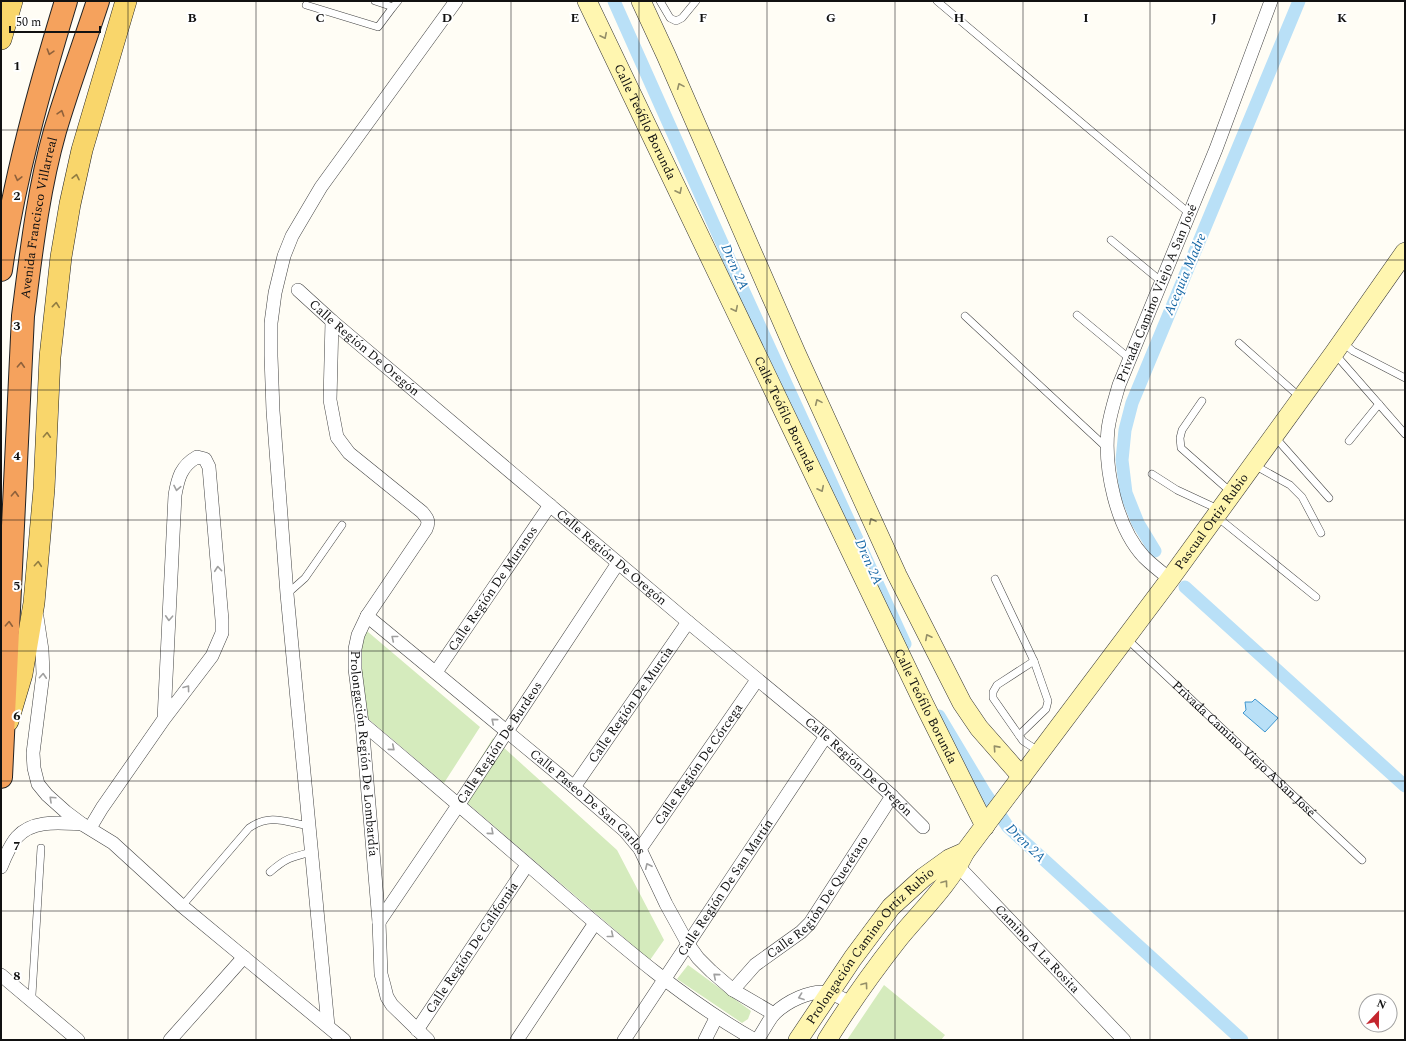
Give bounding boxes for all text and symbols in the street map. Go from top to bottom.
scale bar [10,8,100,34]
text: B [187,8,197,28]
text: C [315,8,325,28]
text: D [442,8,452,28]
text: E [571,8,580,28]
text: F [699,8,707,28]
text: G [826,8,836,28]
text: H [954,8,965,28]
text: I [1083,8,1089,28]
text: J [1211,8,1217,28]
text: K [1337,8,1347,28]
text: 50 m [16,13,41,32]
one-way arrow [599,32,607,39]
one-way arrow [46,48,55,55]
text: 1 [13,56,21,76]
street label: Calle Teófilo Borunda [609,61,682,184]
one-way arrow [677,82,685,90]
one-way arrow [57,109,65,116]
street label: Avenida Francisco Villarreal [15,134,63,300]
one-way arrow [71,173,79,180]
one-way arrow [14,174,22,181]
text: 2 [13,186,21,206]
one-way arrow [674,187,682,195]
street label: Privada Camino Viejo A San José [1111,201,1202,385]
water label: Acequia Madre [1158,230,1212,319]
water label: Dren 2A [715,240,755,294]
street label: Calle Región De Oregón [305,295,424,401]
one-way arrow [51,302,60,308]
one-way arrow [730,304,738,312]
text: 3 [13,316,21,336]
street label: Calle Teófilo Borunda [749,353,822,476]
one-way arrow [16,362,25,368]
one-way arrow [815,399,823,407]
one-way arrow [42,432,51,438]
text: 4 [13,446,21,466]
street label: Pascual Ortiz Rubio [1170,469,1254,574]
one-way arrow [173,485,181,491]
one-way arrow [816,485,824,492]
one-way arrow [10,491,19,497]
street label: Calle Región De Oregón [552,504,672,610]
one-way arrow [869,517,877,525]
street label: Calle Región De Muranos [443,522,543,655]
water label: Dren 2A [849,535,889,589]
one-way arrow [33,561,42,567]
one-way arrow [213,566,222,572]
text: 5 [13,576,21,596]
one-way arrow [165,615,174,621]
one-way arrow [4,621,13,627]
one-way arrow [926,634,933,642]
one-way arrow [391,635,398,642]
street label: Calle Región De Murcia [583,642,679,767]
street label: Calle Teófilo Borunda [889,645,963,768]
street label: Prolongación Región De Lombardía [345,651,383,858]
one-way arrow [38,673,47,679]
street label: Privada Camino Viejo A San José [1167,676,1321,822]
street label: Calle Región De Burdeos [452,677,547,808]
one-way arrow [183,686,190,693]
street label: Calle Región De Córcega [649,699,748,829]
text: 6 [13,706,21,726]
street label: Calle Región De Oregón [800,712,917,821]
one-way arrow [491,718,499,725]
one-way arrow [387,743,394,750]
street label: Calle Paseo De San Carlos [525,744,651,858]
one-way arrow [993,745,1000,753]
one-way arrow [49,796,57,804]
street label: Calle Región De San Martín [672,815,778,960]
water label: Dren 2A [1001,819,1051,867]
one-way arrow [486,828,493,835]
street label: Calle Región De Querétaro [762,832,874,964]
text: 7 [13,836,21,856]
one-way arrow [645,863,653,871]
street label: Prolongación Camino Ortiz Rubio [801,863,939,1029]
street label: Calle Región De California [421,877,524,1018]
one-way arrow [940,880,948,887]
street label: Camino A La Rosita [990,900,1085,998]
one-way arrow [606,931,613,938]
text: 8 [13,966,21,986]
one-way arrow [714,973,721,980]
one-way arrow [860,982,867,989]
one-way arrow [798,993,805,1001]
north arrow [1358,993,1398,1033]
text: N [1374,995,1389,1014]

